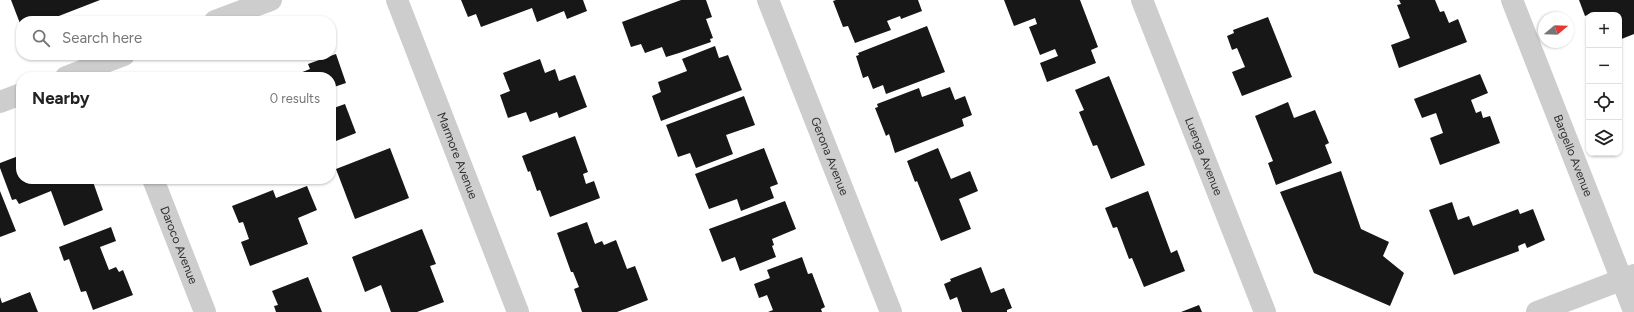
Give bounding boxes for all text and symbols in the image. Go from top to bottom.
north arrow [1538,12,1574,48]
map controls [1586,12,1622,156]
button: + [1586,12,1622,48]
search box [16,16,336,60]
icon: search [30,27,52,49]
text: Search here [62,29,142,47]
button: − [1586,48,1622,84]
button: locate [1586,84,1622,120]
text: Nearby [32,88,90,108]
text: 0 results [270,91,320,106]
street label: Marmore Avenue [434,110,481,201]
street label: Bargello Avenue [1551,112,1596,199]
street label: Gerona Avenue [808,115,852,198]
street label: Luenga Avenue [1182,115,1226,198]
button: layers [1586,120,1622,156]
street label: Daroco Avenue [157,204,201,286]

